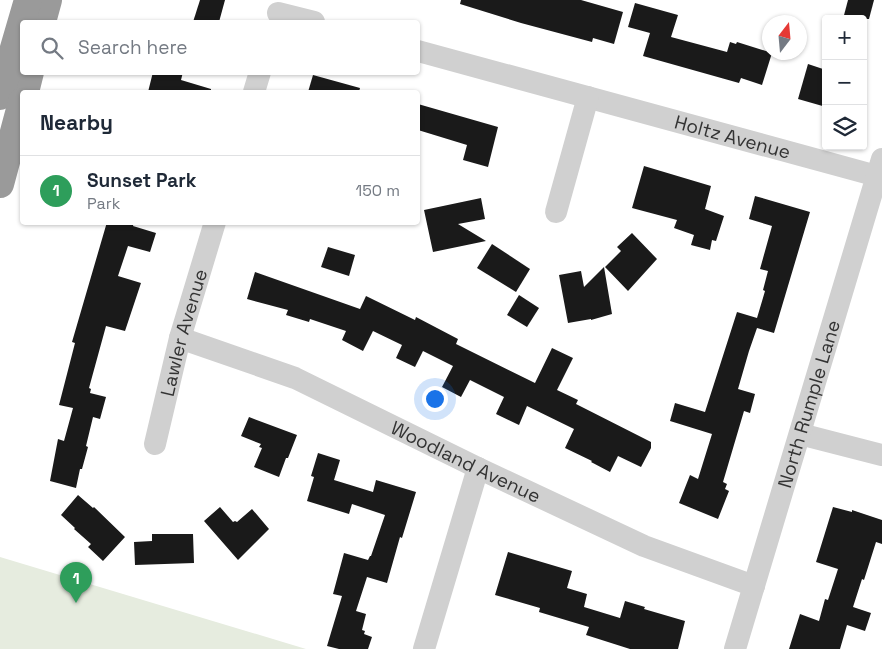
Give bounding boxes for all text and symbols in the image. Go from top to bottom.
north arrow [762,15,807,60]
map controls [822,15,867,150]
button: + [822,15,867,60]
search box [20,20,420,75]
icon: search [38,34,66,62]
text: Search here [78,35,188,60]
button: − [822,60,867,105]
button: layers [822,105,867,150]
text: Nearby [40,109,113,136]
street label: Holtz Avenue [672,109,793,165]
text: Sunset Park [87,168,197,193]
text: 1 [52,180,60,201]
text: 150 m [356,180,400,201]
text: Park [87,193,120,214]
street label: Lawler Avenue [155,266,213,399]
street label: North Rumple Lane [772,317,846,491]
your location [422,386,448,412]
street label: Woodland Avenue [387,415,545,509]
pin: 1 [60,562,92,603]

